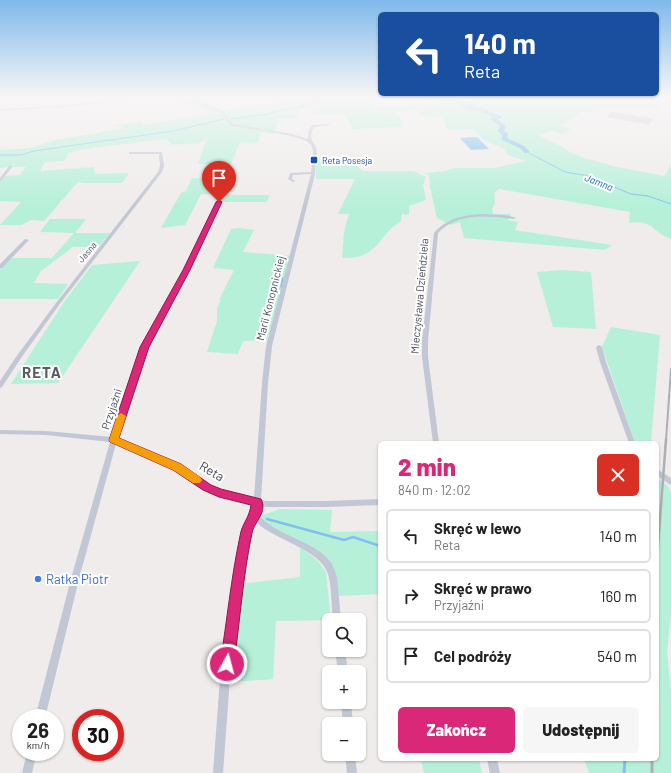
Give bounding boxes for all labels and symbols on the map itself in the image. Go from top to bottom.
marker: Reta Posesja [309,155,319,165]
place label: Reta Posesja [322,155,372,166]
pin [202,161,236,202]
water label: Jamna [583,171,615,193]
street label: Mieczysława Dzieńdziela [407,238,431,354]
street label: Jasna [75,239,99,265]
street label: Marii Konopnickiej [253,254,287,342]
district label: RETA [22,363,62,381]
street label: Przyjaźni [98,387,124,431]
street label: Reta [197,458,227,484]
place label: Ratka Piotr [46,571,109,587]
marker: Ratka Piotr [33,574,43,584]
position arrow [206,643,248,685]
speed limit sign: 30 [72,709,124,761]

